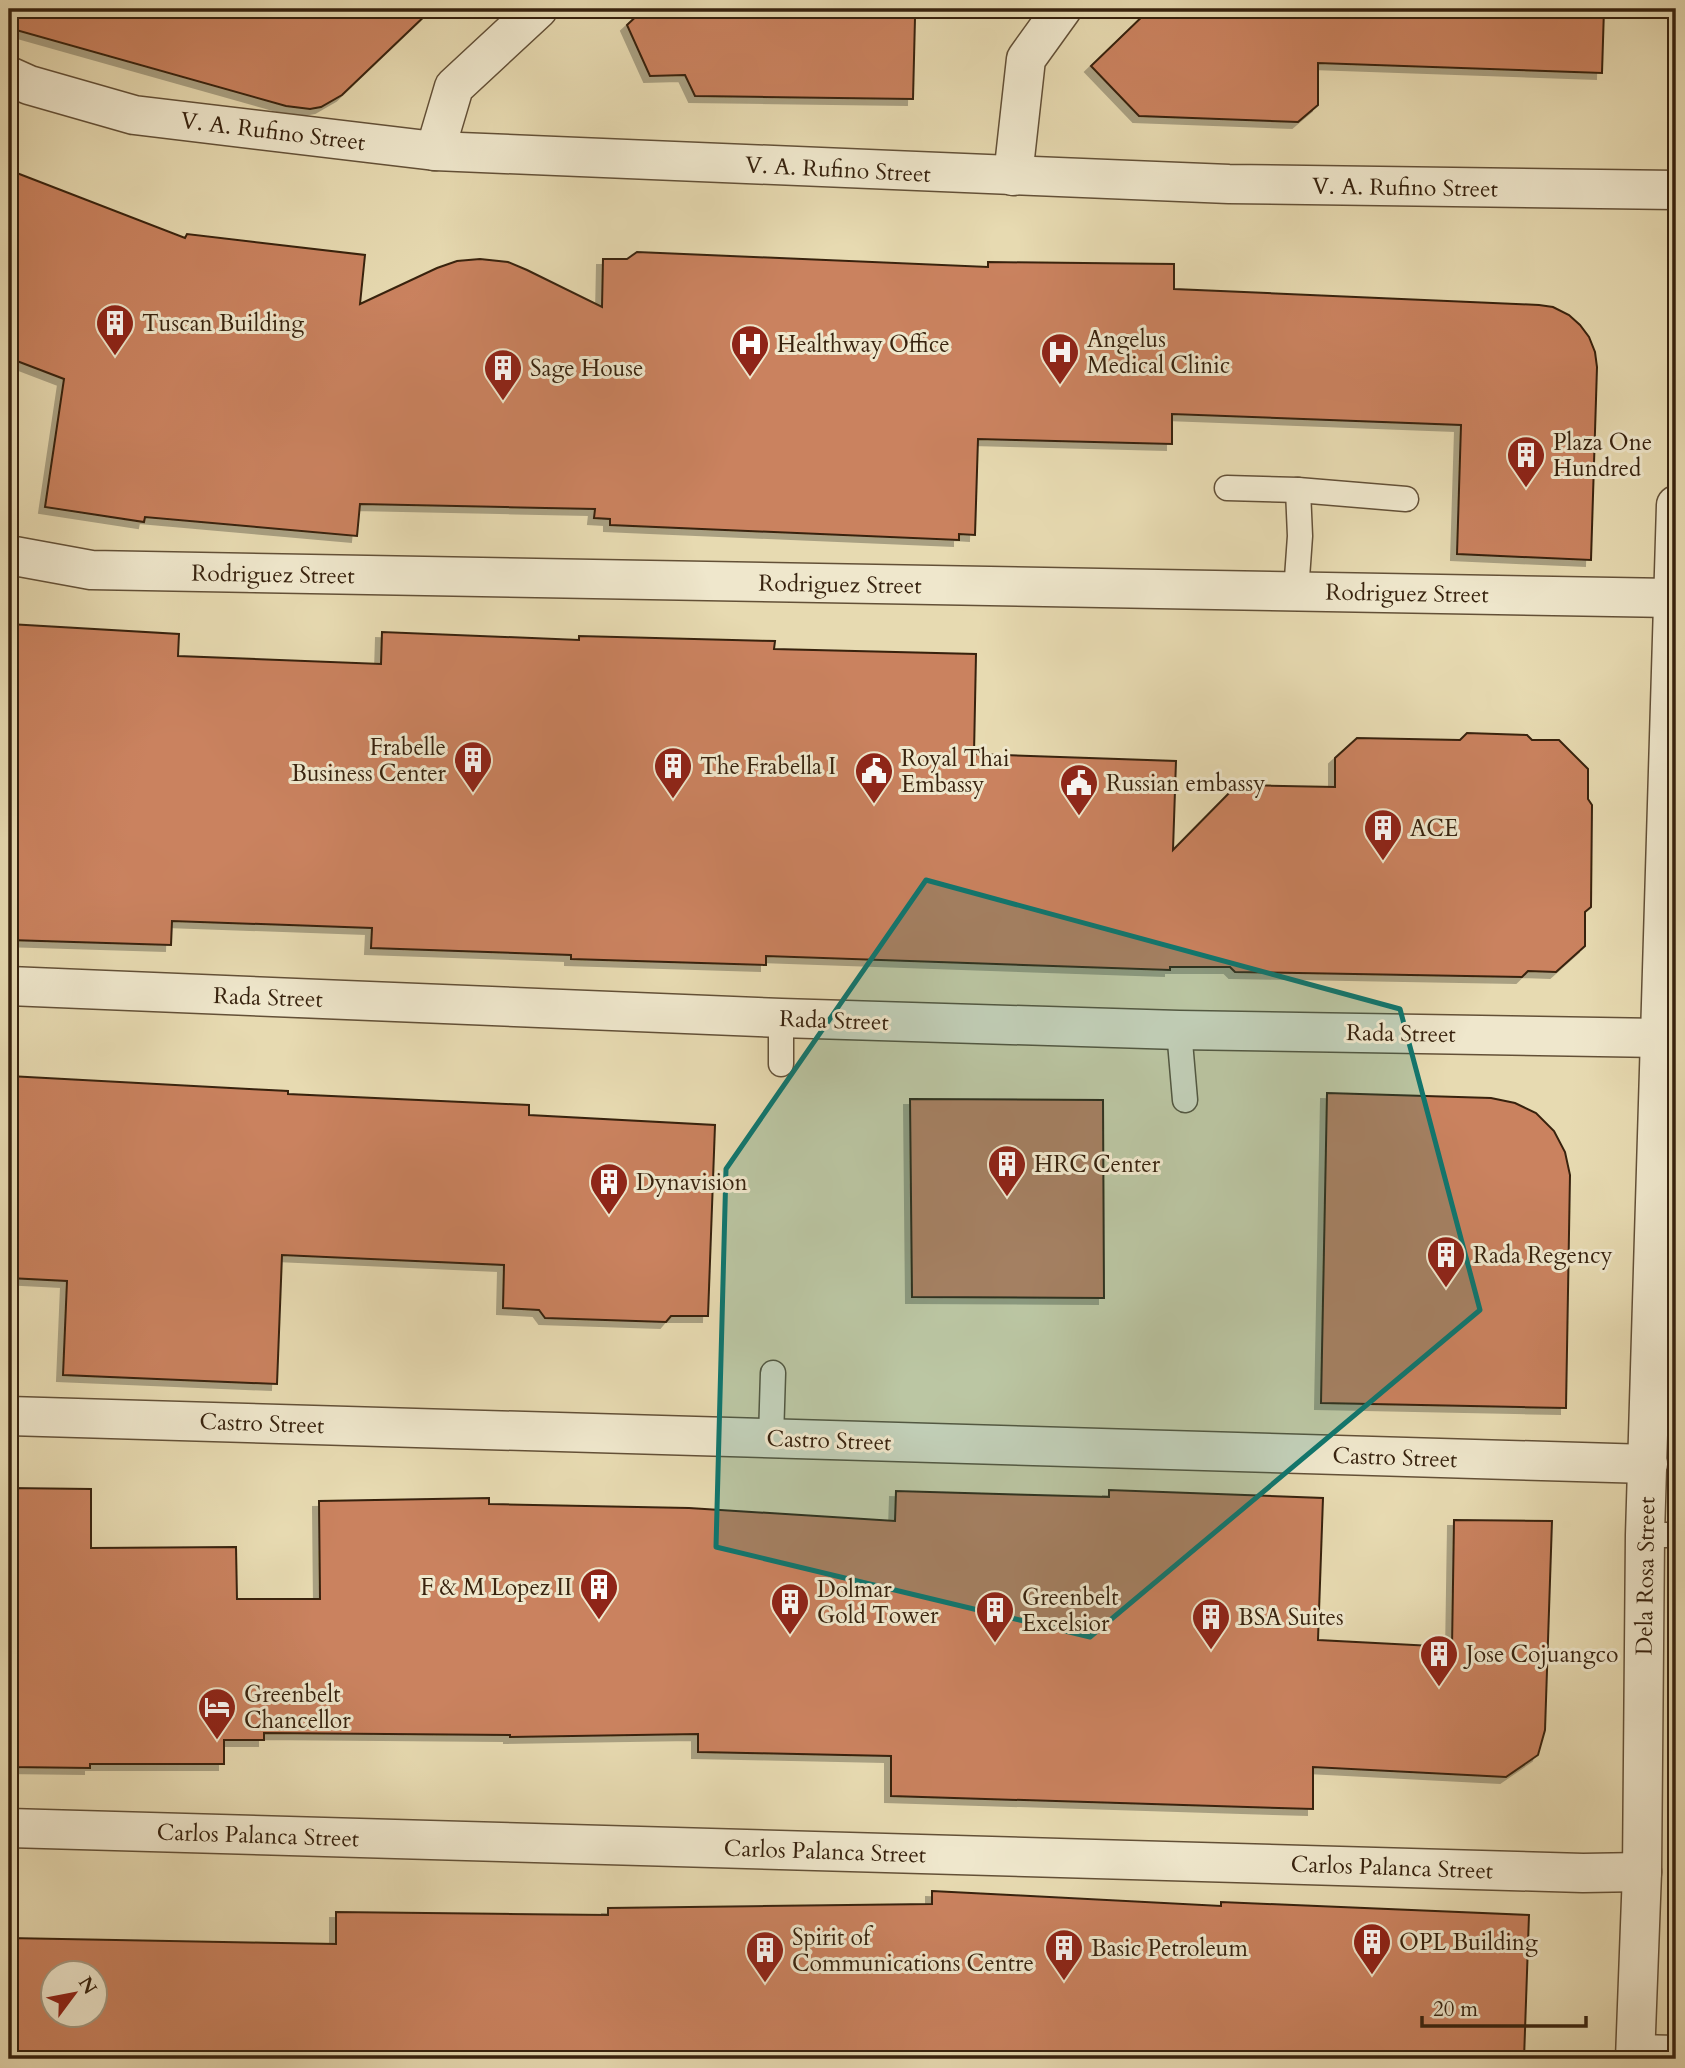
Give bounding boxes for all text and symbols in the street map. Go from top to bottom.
street label: V. A. Rufino Street [179,105,367,158]
street label: V. A. Rufino Street [744,149,932,190]
street label: V. A. Rufino Street [1312,170,1498,205]
building icon: Tuscan Building [94,302,136,357]
place label: Tuscan Building [142,308,304,339]
hospital icon: Healthway Office [729,323,771,378]
place label: Angelus Medical Clinic [1087,324,1230,381]
place label: Healthway Office [777,329,950,360]
hospital icon: Angelus Medical Clinic [1039,331,1081,386]
building icon: Sage House [482,347,524,402]
place label: Sage House [530,353,643,384]
place label: Plaza One Hundred [1553,427,1652,484]
building icon: Plaza One Hundred [1505,434,1547,489]
street label: Rodriguez Street [191,558,355,591]
street label: Rodriguez Street [758,568,922,601]
street label: Rodriguez Street [1325,577,1489,610]
place label: Frabelle Business Center [291,732,447,789]
building icon: Frabelle Business Center [452,739,494,794]
place label: Royal Thai Embassy [901,743,1009,800]
building icon: The Frabella I [652,745,694,800]
public building icon: Royal Thai Embassy [853,750,895,805]
place label: The Frabella I [700,751,836,782]
public building icon: Russian embassy [1058,762,1100,817]
place label: Russian embassy [1106,768,1265,799]
building icon: ACE [1362,807,1404,862]
place label: ACE [1410,813,1458,844]
street label: Rada Street [213,980,323,1015]
street label: Rada Street [779,1003,889,1038]
street label: Rada Street [1346,1017,1456,1050]
building icon: HRC Center [986,1143,1028,1198]
place label: HRC Center [1034,1149,1161,1180]
building icon: Dynavision [588,1161,630,1216]
place label: Dynavision [636,1167,748,1198]
building icon: Rada Regency [1425,1234,1467,1289]
place label: Rada Regency [1473,1240,1613,1271]
street label: Castro Street [199,1406,325,1441]
street label: Castro Street [766,1423,892,1458]
street label: Castro Street [1332,1440,1458,1475]
street label: Dela Rosa Street [1629,1496,1662,1656]
building icon: F & M Lopez II [578,1566,620,1621]
place label: F & M Lopez II [420,1572,572,1603]
place label: Dolmar Gold Tower [817,1574,939,1631]
building icon: Dolmar Gold Tower [769,1581,811,1636]
place label: Greenbelt Excelsior [1022,1582,1118,1639]
building icon: Greenbelt Excelsior [974,1589,1016,1644]
building icon: BSA Suites [1190,1596,1232,1651]
place label: BSA Suites [1238,1602,1344,1633]
building icon: Jose Cojuangco [1418,1633,1460,1688]
place label: Jose Cojuangco [1463,1639,1618,1670]
place label: Greenbelt Chancellor [244,1679,351,1736]
hotel icon: Greenbelt Chancellor [196,1686,238,1741]
street label: Carlos Palanca Street [156,1816,360,1855]
street label: Carlos Palanca Street [723,1832,927,1871]
street label: Carlos Palanca Street [1290,1848,1494,1887]
building icon: OPL Building [1351,1921,1393,1976]
place label: Spirit of Communications Centre [792,1922,1034,1979]
building icon: Basic Petroleum [1043,1927,1085,1982]
place label: OPL Building [1399,1927,1538,1958]
building icon: Spirit of Communications Centre [744,1929,786,1984]
place label: Basic Petroleum [1091,1933,1248,1964]
north arrow [38,1960,108,2030]
text: N [72,1972,103,2000]
scale bar [1422,1984,1587,2028]
text: 20 m [1433,1995,1478,2024]

